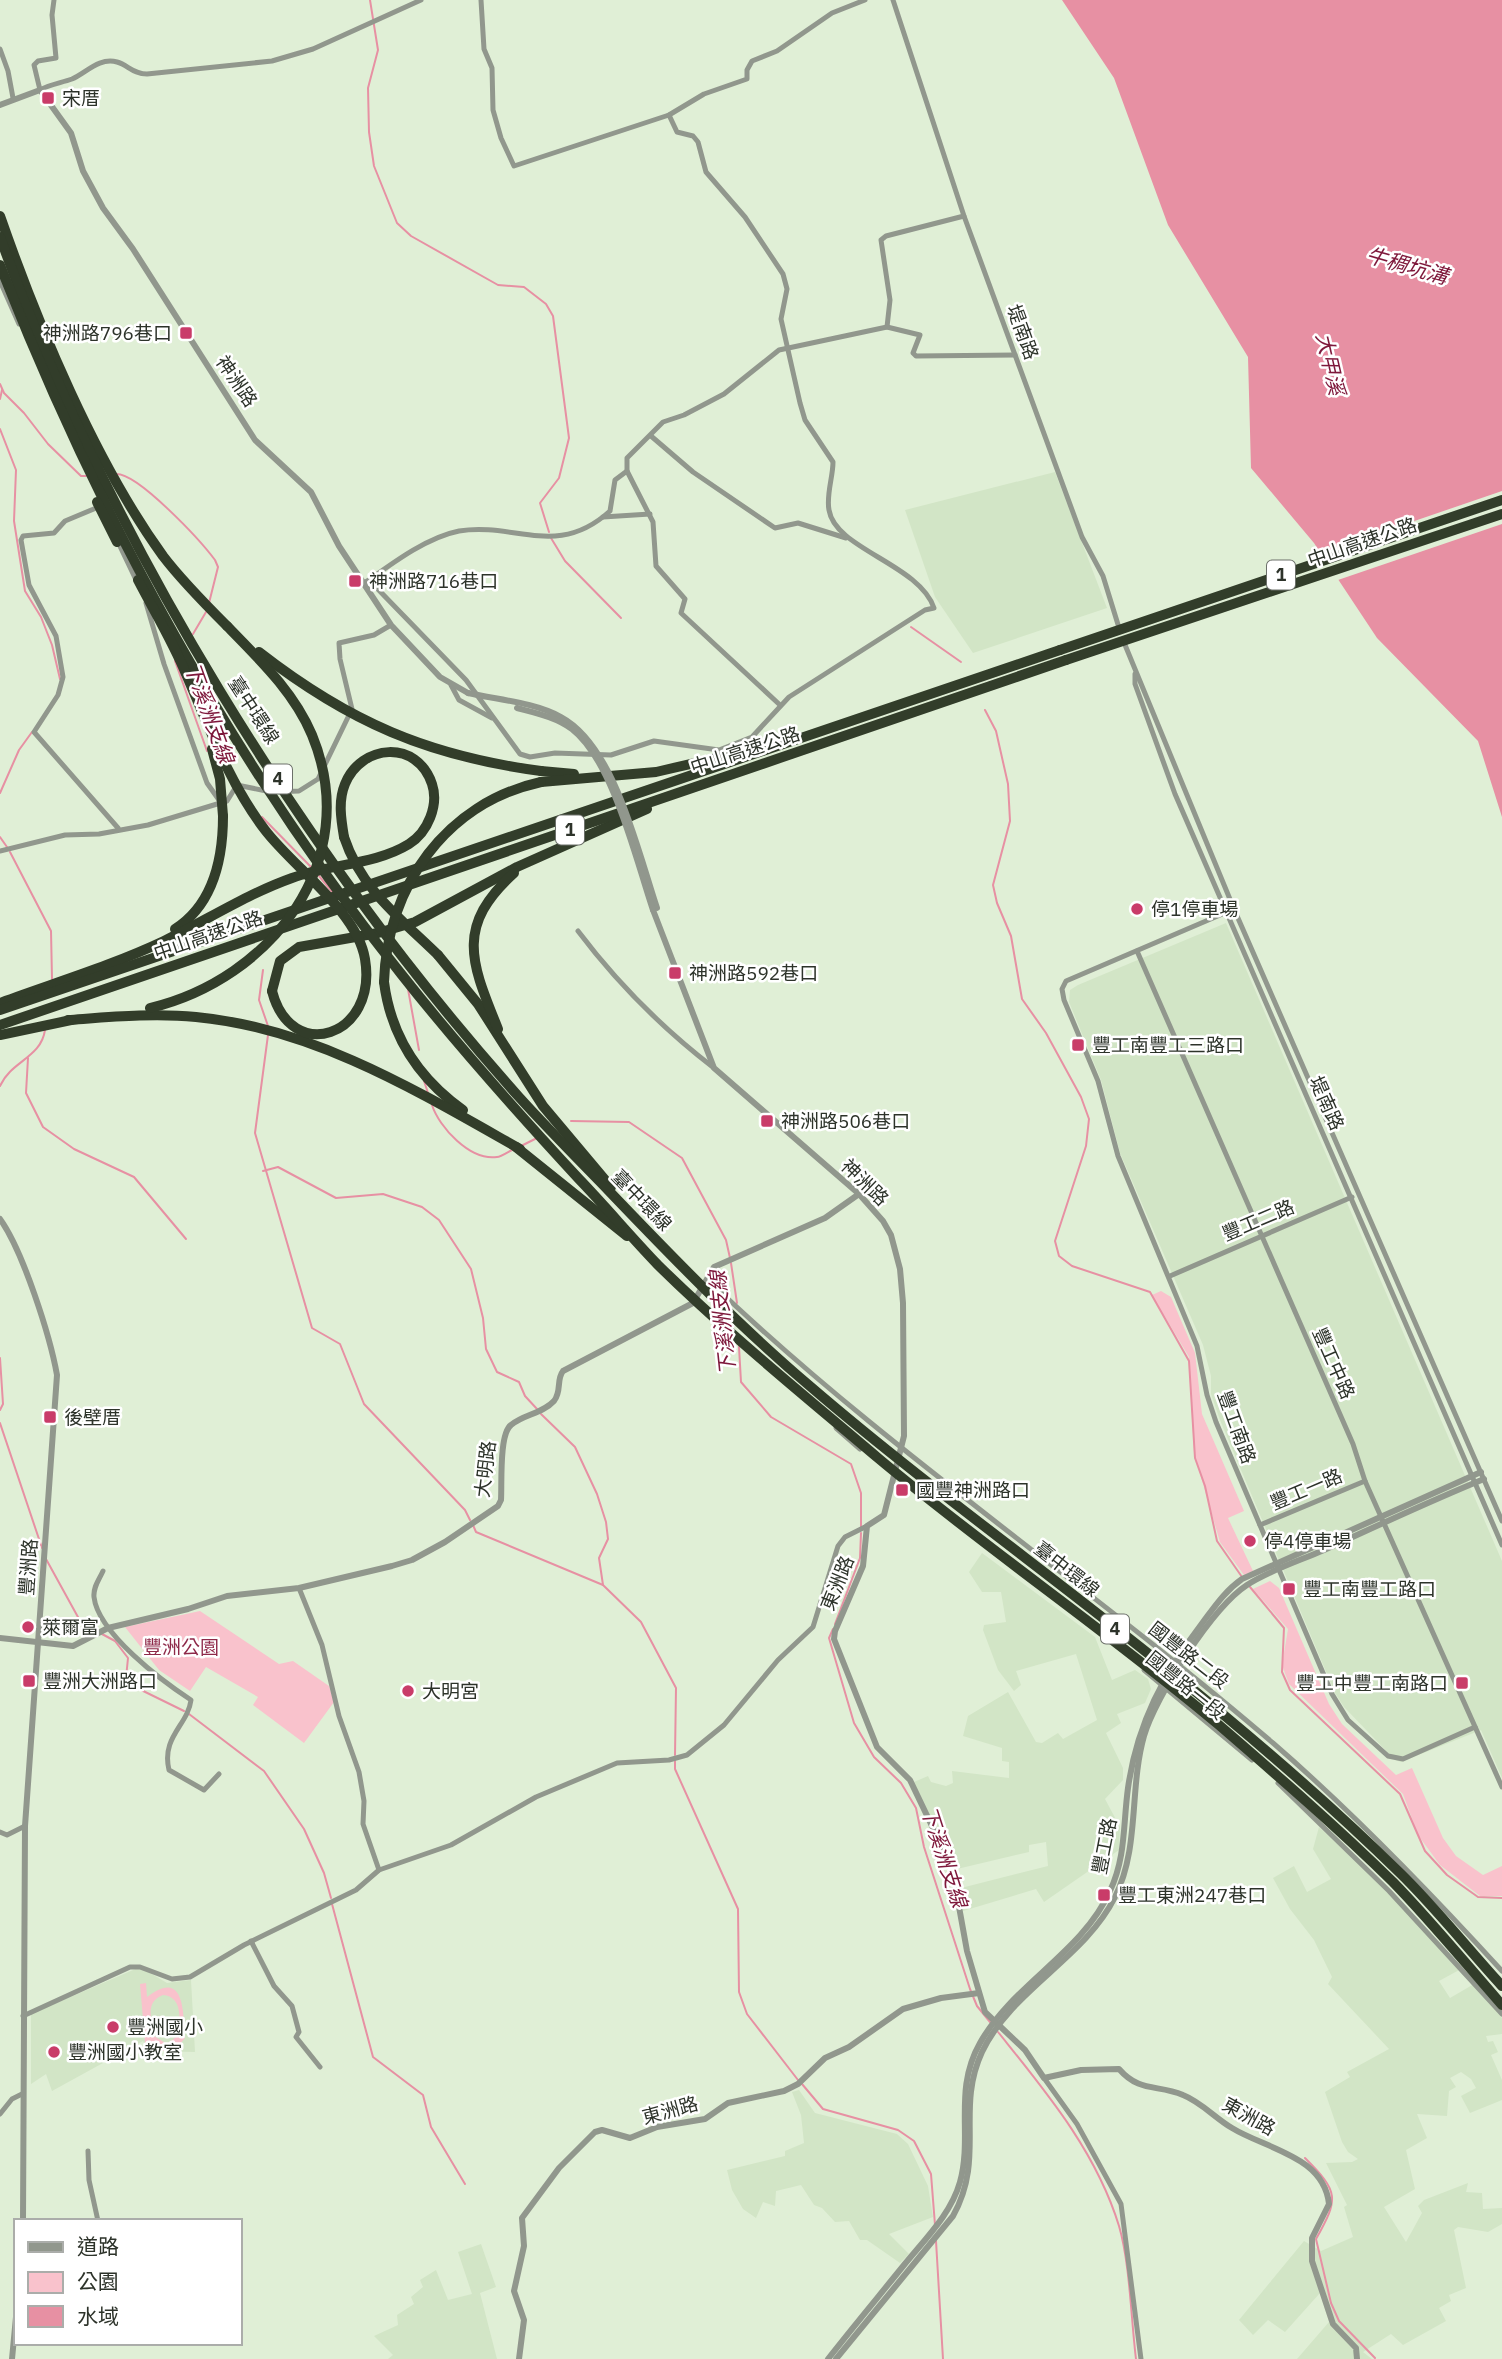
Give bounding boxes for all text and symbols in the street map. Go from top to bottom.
place label: 宋厝 [62,86,100,110]
marker: 宋厝 [40,90,56,106]
water label: 牛稠坑溝 [1363,240,1454,291]
street label: 堤南路 [1002,301,1044,363]
place label: 神洲路796巷口 [43,321,172,345]
marker: 神洲路796巷口 [178,325,194,341]
water label: 大甲溪 [1310,330,1352,401]
street label: 神洲路 [211,351,263,411]
street label: 中山高速公路 [1304,512,1420,572]
road number: 1 [1267,560,1295,590]
place label: 神洲路716巷口 [369,569,498,593]
marker: 神洲路716巷口 [347,573,363,589]
water label: 下溪洲支線 [179,659,242,769]
street label: 臺中環線 [223,672,285,748]
street label: 中山高速公路 [687,721,803,779]
road number: 4 [264,764,292,794]
road number: 1 [556,816,584,844]
place label: 停1停車場 [1151,897,1238,921]
marker: 停1停車場 [1129,901,1145,917]
street label: 中山高速公路 [150,905,266,965]
place label: 神洲路592巷口 [689,961,818,985]
marker: 神洲路592巷口 [667,965,683,981]
place label: 豐工南豐工三路口 [1092,1033,1244,1057]
marker: 豐工南豐工三路口 [1070,1037,1086,1053]
street label: 堤南路 [1304,1072,1350,1134]
place label: 神洲路506巷口 [781,1109,910,1133]
marker: 神洲路506巷口 [759,1113,775,1129]
street label: 神洲路 [836,1154,894,1210]
street label: 臺中環線 [607,1164,677,1236]
street label: 豐工二路 [1218,1194,1298,1246]
water label: 下溪洲支線 [702,1267,741,1377]
street label: 豐工中路 [1308,1323,1360,1403]
street label: 豐工南路 [1213,1387,1261,1467]
place label: 後壁厝 [64,1405,121,1429]
marker: 後壁厝 [42,1409,58,1425]
street label: 大明路 [470,1439,500,1499]
street label: 豐工一路 [1266,1463,1346,1515]
place label: 國豐神洲路口 [916,1478,1030,1502]
marker: 國豐神洲路口 [894,1482,910,1498]
place label: 停4停車場 [1264,1529,1351,1553]
marker: 停4停車場 [1242,1533,1258,1549]
street label: 臺中環線 [1030,1536,1104,1602]
street label: 豐洲路 [14,1538,42,1596]
street label: 東洲路 [815,1552,859,1614]
place label: 豐工南豐工路口 [1303,1577,1436,1601]
marker: 豐工南豐工路口 [1281,1581,1297,1597]
road number: 4 [1101,1614,1129,1644]
place label: 萊爾富 [42,1615,99,1639]
street label: 國豐路二段 [1144,1616,1234,1694]
marker: 萊爾富 [20,1619,36,1635]
park label: 豐洲公園 [143,1635,219,1659]
street label: 國豐路一段 [1142,1646,1230,1724]
place label: 豐洲大洲路口 [43,1669,157,1693]
place label: 豐工中豐工南路口 [1296,1671,1448,1695]
marker: 豐洲大洲路口 [21,1673,37,1689]
marker: 豐工中豐工南路口 [1454,1675,1470,1691]
place label: 大明宮 [422,1679,479,1703]
marker: 大明宮 [400,1683,416,1699]
water label: 下溪洲支線 [915,1802,975,1913]
street label: 豐工路 [1087,1816,1121,1876]
place label: 豐工東洲247巷口 [1118,1883,1266,1907]
marker: 豐工東洲247巷口 [1096,1887,1112,1903]
place label: 豐洲國小 [127,2015,203,2039]
marker: 豐洲國小 [105,2019,121,2035]
place label: 豐洲國小教室 [68,2040,182,2064]
marker: 豐洲國小教室 [46,2044,62,2060]
street label: 東洲路 [639,2091,701,2129]
street label: 東洲路 [1218,2092,1280,2140]
legend [14,2219,242,2345]
text: 道路 [77,2232,119,2260]
text: 公園 [77,2267,119,2295]
text: 水域 [77,2302,119,2330]

